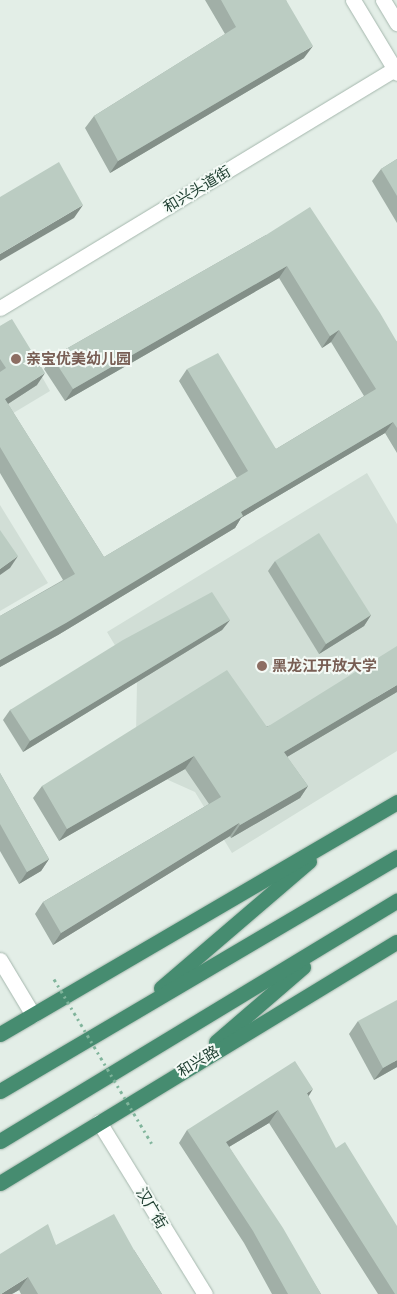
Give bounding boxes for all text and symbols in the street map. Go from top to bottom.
street label: 和兴头道街 [160,162,234,216]
place label: 亲宝优美幼儿园 [26,350,131,368]
marker: 亲宝优美幼儿园 [10,353,22,365]
place label: 黑龙江开放大学 [272,657,377,675]
marker: 黑龙江开放大学 [256,660,268,672]
street label: 和兴路 [174,1042,222,1080]
street label: 汉广街 [133,1184,171,1232]

